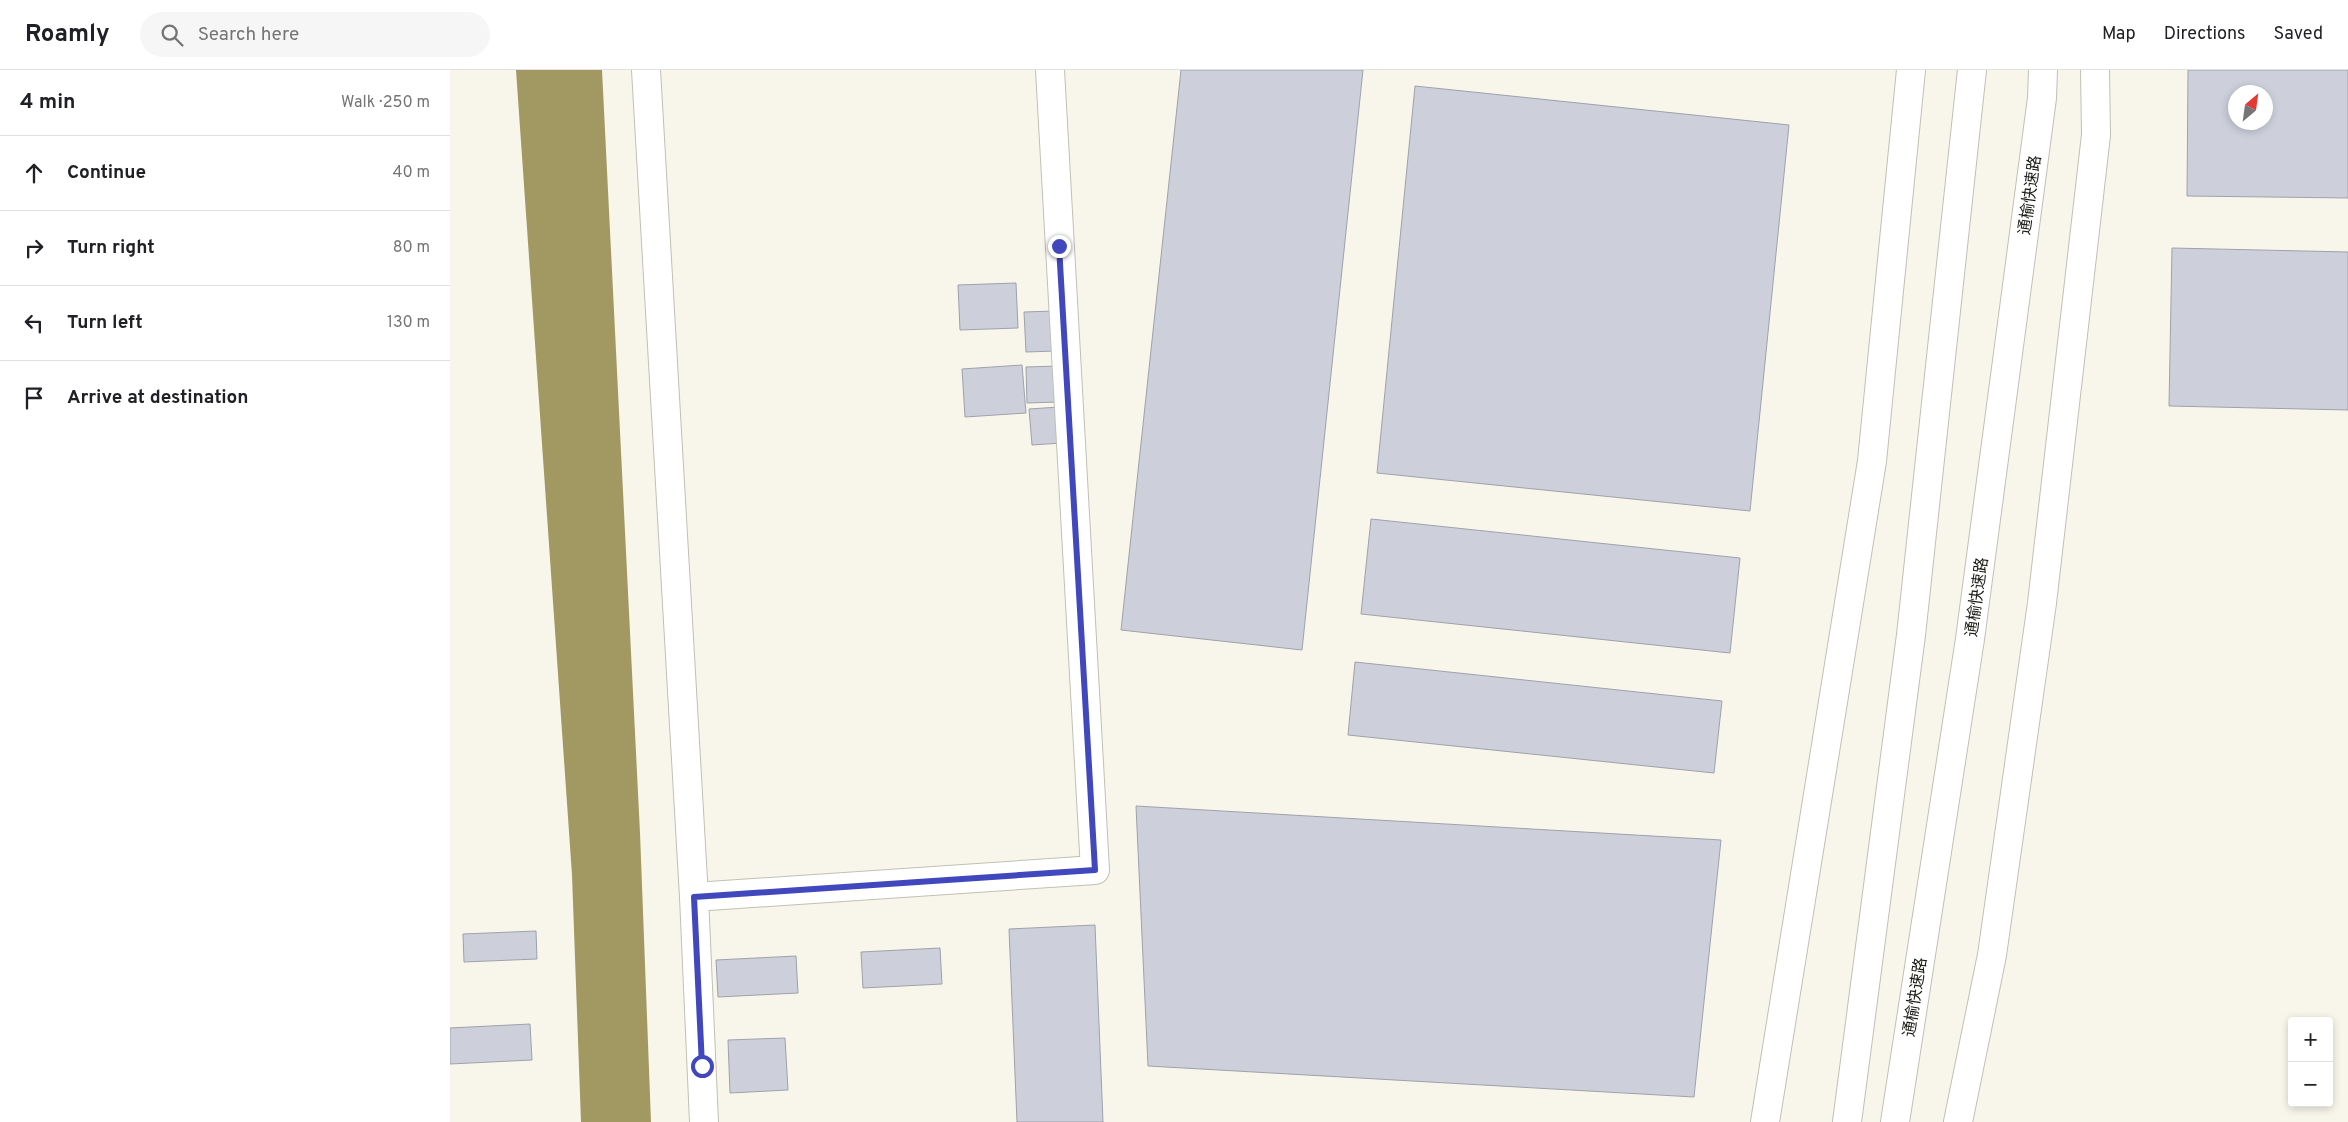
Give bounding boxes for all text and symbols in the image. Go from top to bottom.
search box [140,12,490,57]
text: Roamly [25,20,110,50]
icon: search [158,21,186,49]
text: Search here [198,23,299,47]
text: Map [2102,23,2136,46]
text: Directions [2164,23,2246,46]
text: Saved [2274,23,2323,46]
north arrow [2228,85,2273,130]
text: 4 min [20,89,76,116]
text: Walk · 250 m [341,93,430,113]
street label: 通榆快速路 [2016,154,2046,236]
icon: ahead [20,159,48,187]
text: Continue [67,161,146,185]
text: 40 m [392,163,430,183]
icon: right [20,234,48,262]
route end [1048,235,1071,258]
text: Turn right [67,236,155,260]
text: 80 m [393,238,430,258]
icon: left [20,309,48,337]
text: Turn left [67,311,143,335]
text: 130 m [387,313,430,333]
icon: arrive [20,384,48,412]
text: Arrive at destination [67,386,248,410]
street label: 通榆快速路 [1963,556,1993,638]
street label: 通榆快速路 [1900,956,1932,1038]
map controls [2288,1017,2333,1107]
button: + [2288,1017,2333,1062]
route start [691,1055,714,1078]
button: − [2288,1062,2333,1107]

